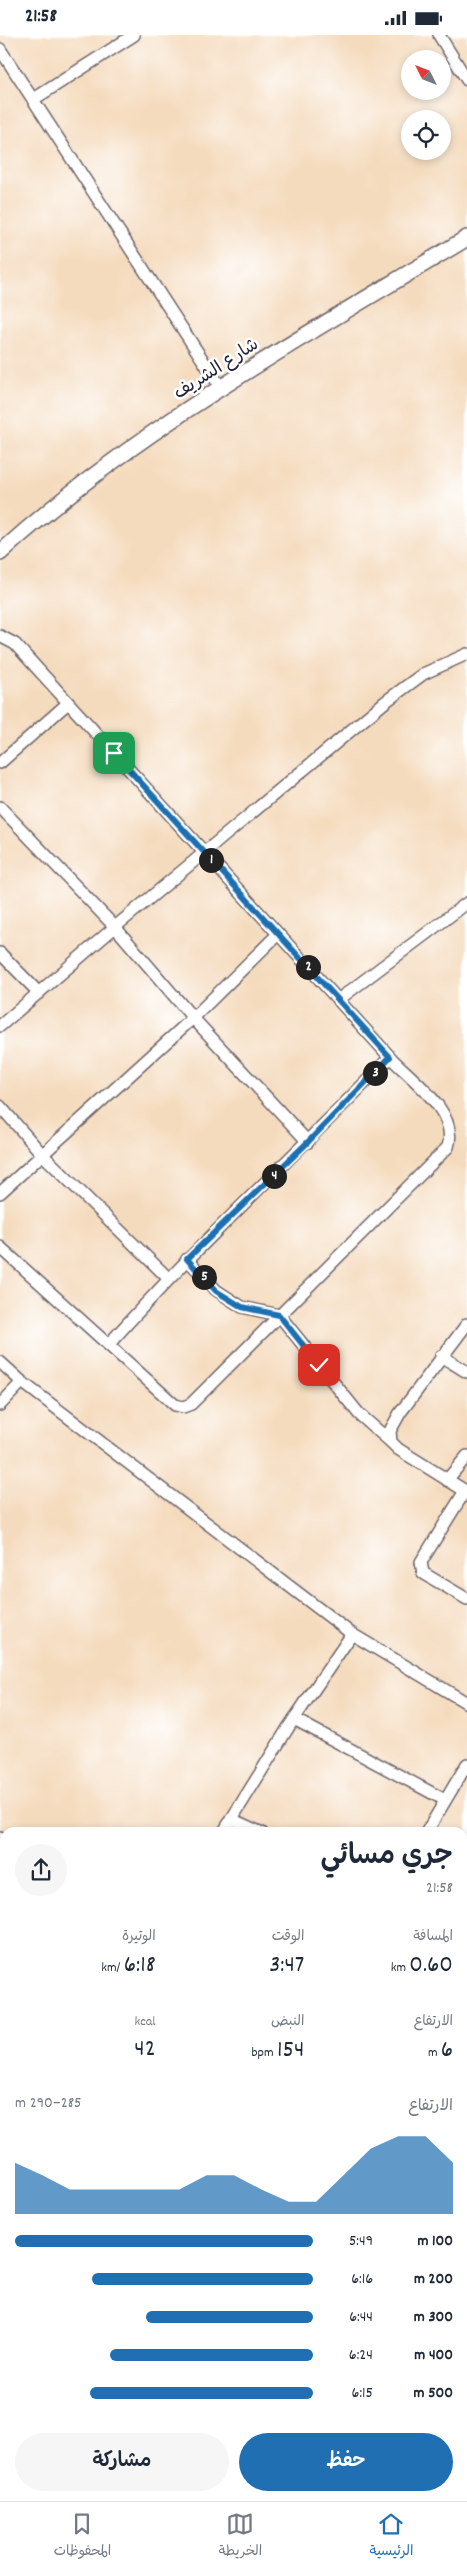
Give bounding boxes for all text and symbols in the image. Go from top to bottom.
text: 21:58 [25,4,57,31]
north arrow [401,50,451,100]
map controls [401,50,451,160]
button: locate [401,110,451,160]
street label: شارع الشريف [170,333,264,407]
pin [93,732,135,774]
icon: arrive [100,739,128,767]
pin: 1 [198,847,224,873]
text: 1 [210,850,213,870]
pin: 2 [296,955,320,979]
text: 2 [305,957,312,977]
pin: 3 [362,1061,388,1085]
text: 3 [372,1063,379,1083]
pin: 4 [262,1163,286,1189]
text: 4 [272,1166,277,1186]
pin: 5 [192,1265,216,1289]
text: 5 [201,1267,208,1287]
pin [298,1344,340,1386]
icon: check [305,1351,333,1379]
text: جري مسائي [320,1838,453,1878]
button: share [15,1844,67,1896]
text: 21:58 [426,1877,453,1900]
text: الوتيرة [122,1927,156,1947]
text: الوقت [272,1927,304,1947]
text: المسافة [413,1927,453,1947]
text: 6:18 [124,1948,156,1984]
text: 3:47 [269,1948,304,1984]
text: 0.60 [409,1948,453,1984]
text: /km [101,1958,124,1978]
text: km [391,1958,409,1978]
text: kcal [134,2012,156,2032]
text: النبض [271,2012,304,2032]
text: الارتفاع [414,2012,453,2032]
text: 42 [134,2032,156,2068]
text: 154 [277,2033,304,2069]
text: 6 [441,2033,453,2069]
text: bpm [252,2043,277,2063]
text: m [428,2043,441,2063]
text: 285–290 m [15,2092,81,2115]
text: الارتفاع [408,2095,453,2118]
text: 5:49 [349,2230,373,2253]
text: 100 m [417,2230,453,2253]
text: 6:16 [351,2268,373,2291]
text: 200 m [414,2268,453,2291]
text: 6:44 [349,2306,373,2329]
text: 300 m [414,2306,453,2329]
text: 6:24 [349,2344,373,2367]
text: 400 m [414,2344,453,2367]
text: 6:15 [352,2382,373,2405]
text: 500 m [413,2382,453,2405]
button: مشاركة [15,2433,229,2491]
button: حفظ [239,2433,453,2491]
tab: المحفوظات [54,2510,111,2563]
tab: الخريطة [219,2510,262,2563]
tab: الرئيسية [369,2510,413,2563]

